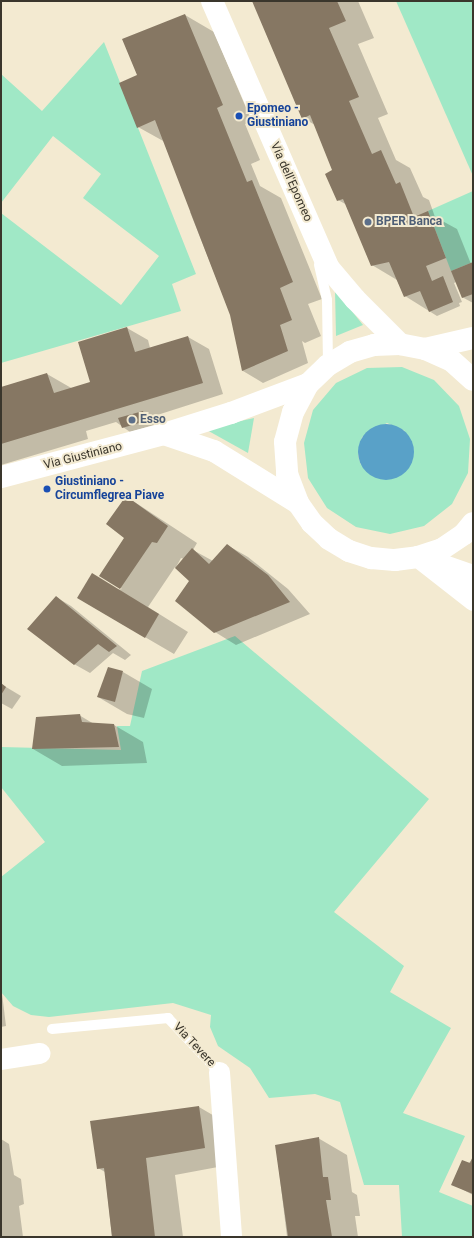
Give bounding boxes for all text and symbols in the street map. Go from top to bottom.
place label: Epomeo - Giustiniano [247,102,308,130]
marker: Epomeo - Giustiniano [234,111,244,121]
street label: Via dell'Epomeo [267,140,315,224]
place label: BPER Banca [376,215,442,229]
marker: BPER Banca [363,217,373,227]
place label: Esso [140,413,166,427]
marker: Esso [127,415,137,425]
street label: Via Giustiniano [42,439,124,473]
place label: Giustiniano - Circumflegrea Piave [55,475,164,503]
marker: Giustiniano - Circumflegrea Piave [42,484,52,494]
street label: Via Tevere [170,1020,218,1070]

